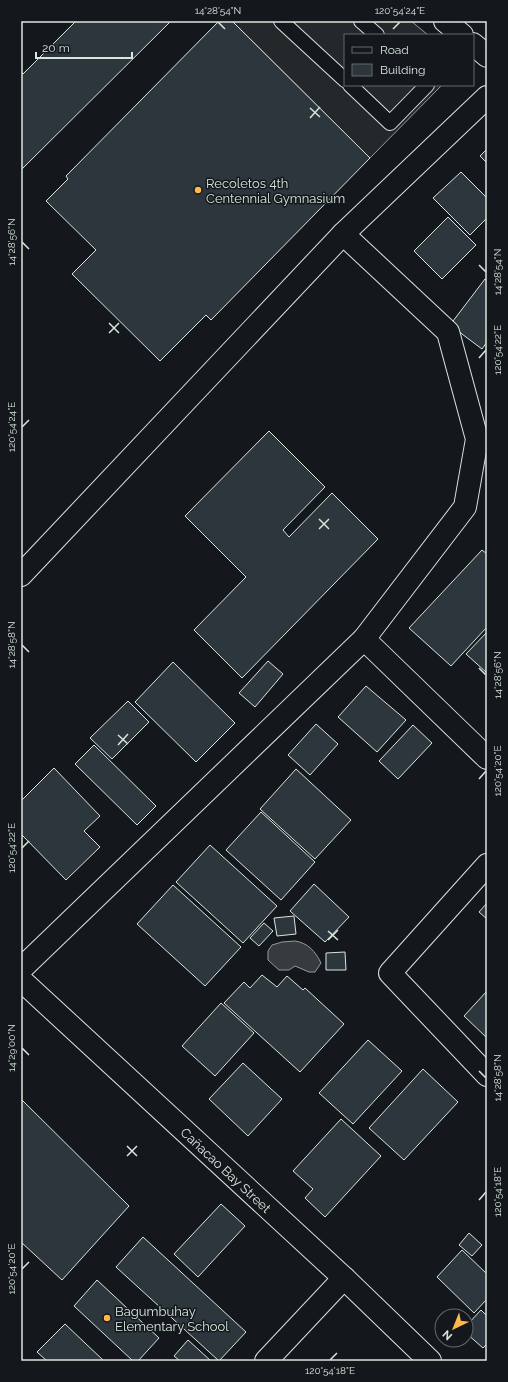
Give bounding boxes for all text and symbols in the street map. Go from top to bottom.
text: 14°28'54"N [195,5,241,16]
text: 120°54'24"E [375,5,425,16]
scale bar [36,34,132,60]
legend [344,34,474,86]
text: 20 m [42,41,70,55]
text: Road [380,43,409,57]
text: Building [380,63,426,77]
place label: Recoletos 4th Centennial Gymnasium [206,176,345,206]
marker: Recoletos 4th Centennial Gymnasium [193,185,203,195]
text: 14°28'56"N [6,218,17,266]
text: 14°28'54"N [492,249,503,295]
text: 120°54'22"E [492,325,503,375]
text: 120°54'24"E [6,402,17,452]
text: 14°28'58"N [6,621,17,669]
text: 14°28'56"N [492,651,503,699]
text: 120°54'20"E [492,745,503,797]
text: 120°54'22"E [6,823,17,873]
text: 14°29'00"N [6,1024,17,1072]
text: 14°28'58"N [492,1054,503,1102]
street label: Cañacao Bay Street [178,1125,274,1216]
text: 120°54'18"E [492,1167,503,1217]
text: 120°54'20"E [6,1243,17,1295]
place label: Bagumbuhay Elementary School [115,1304,229,1334]
north arrow [434,1308,474,1348]
marker: Bagumbuhay Elementary School [102,1313,112,1323]
text: N [440,1327,455,1343]
text: 120°54'18"E [305,1365,355,1376]

